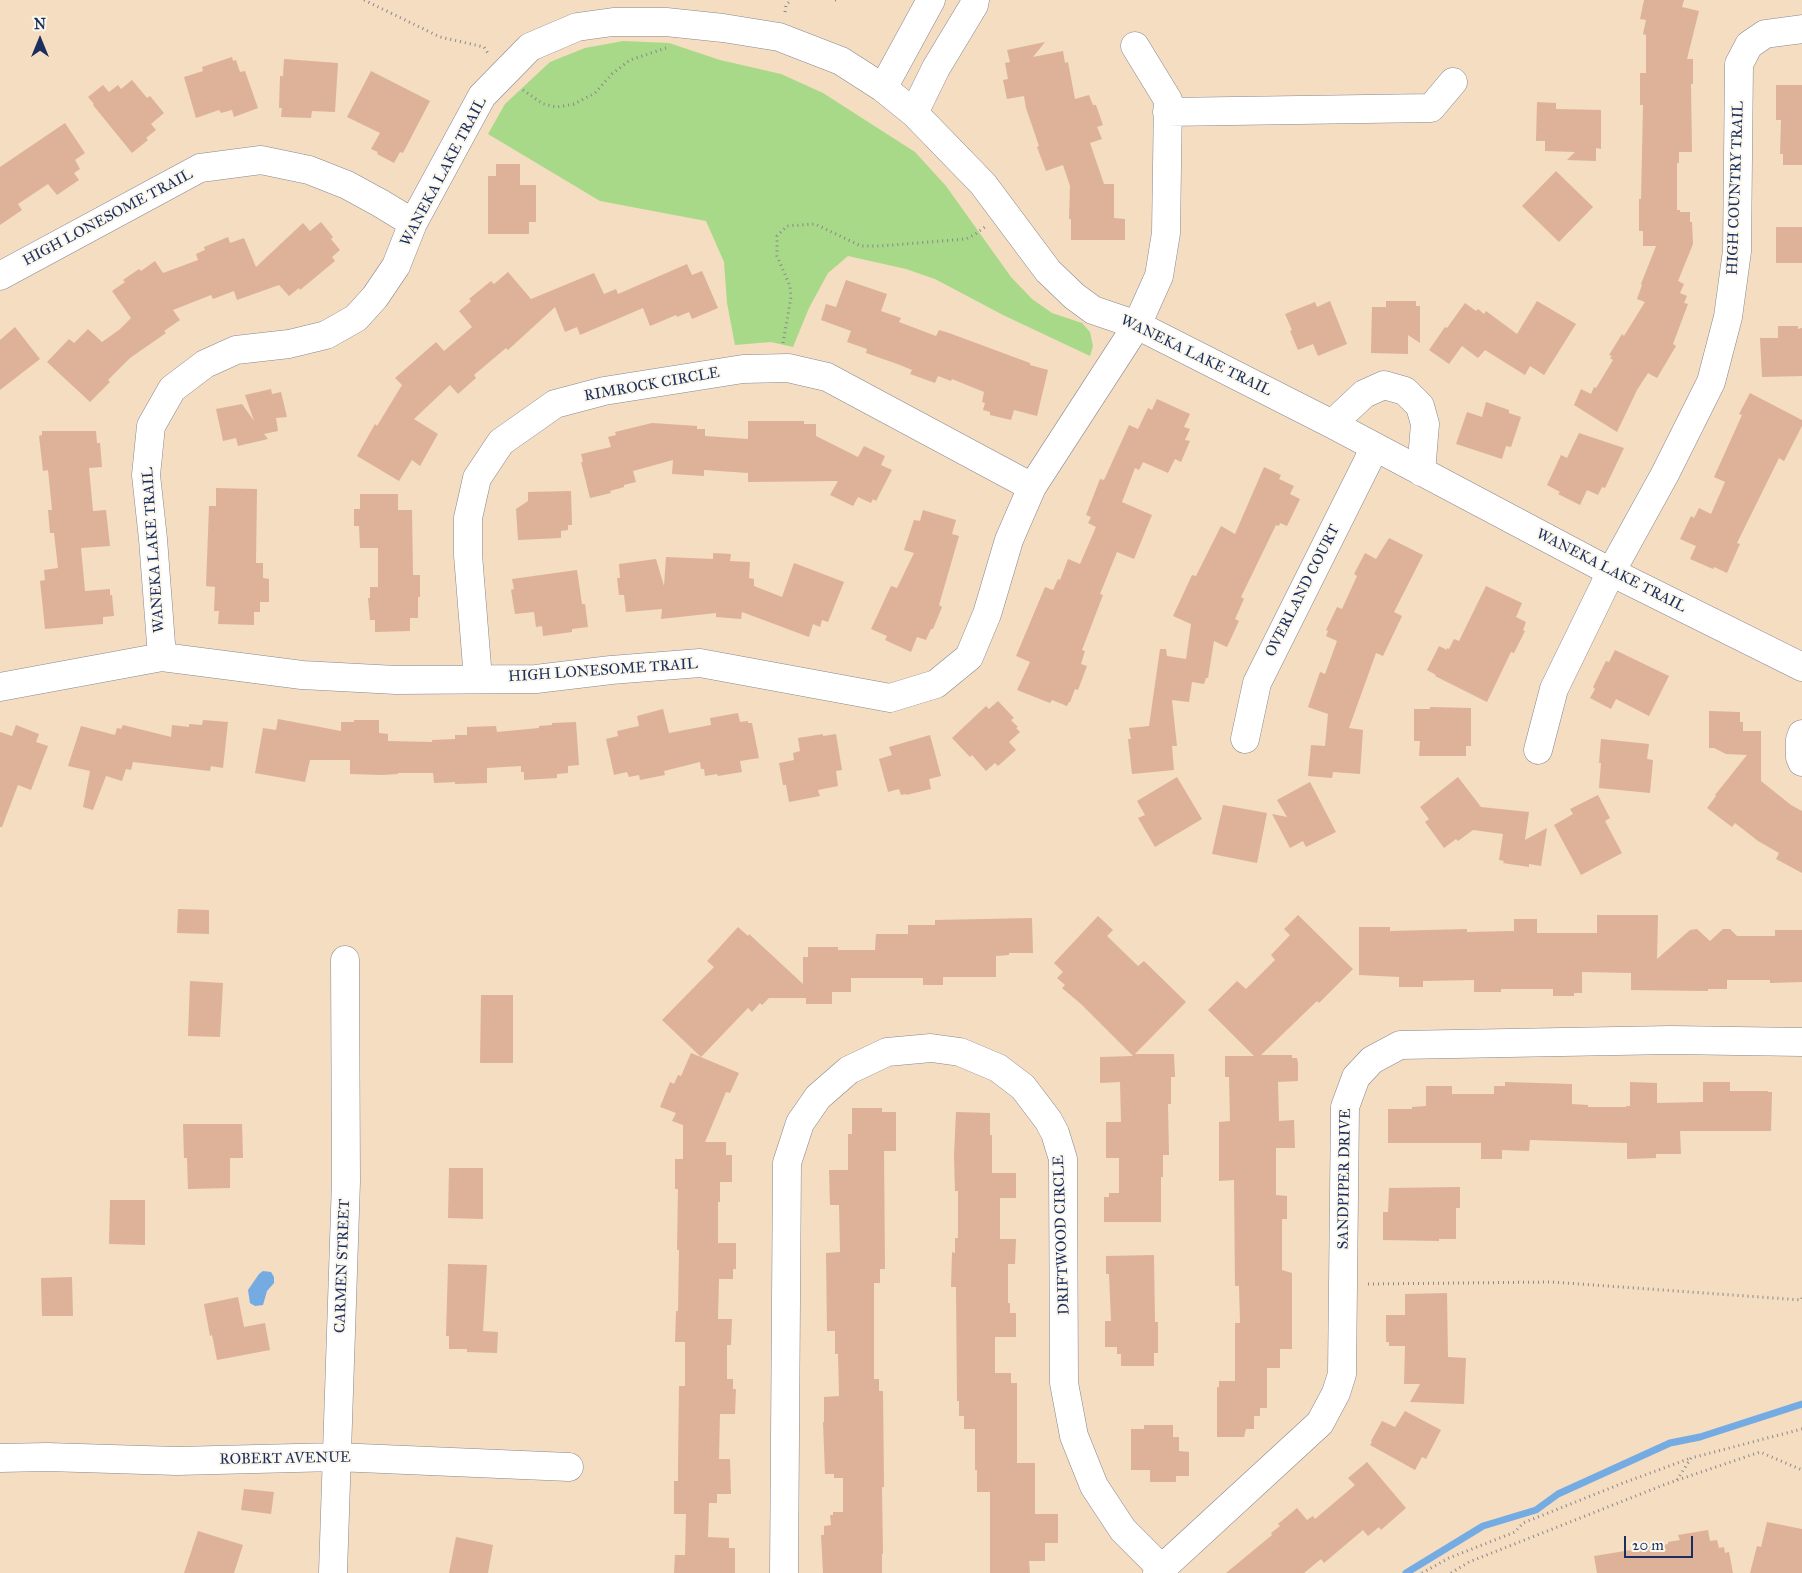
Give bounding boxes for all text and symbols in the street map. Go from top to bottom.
north arrow [15,15,65,65]
text: N [34,16,46,33]
street label: WANEKA LAKE TRAIL [397,95,491,249]
street label: HIGH COUNTRY TRAIL [1724,101,1748,275]
street label: HIGH LONESOME TRAIL [20,165,196,271]
street label: WANEKA LAKE TRAIL [1118,312,1274,400]
street label: RIMROCK CIRCLE [583,364,721,406]
street label: WANEKA LAKE TRAIL [139,467,169,633]
street label: OVERLAND COURT [1262,522,1344,660]
street label: WANEKA LAKE TRAIL [1533,525,1689,617]
street label: HIGH LONESOME TRAIL [508,655,698,687]
street label: SANDPIPER DRIVE [1335,1108,1355,1250]
street label: DRIFTWOOD CIRCLE [1050,1155,1074,1315]
street label: CARMEN STREET [332,1199,354,1333]
street label: ROBERT AVENUE [219,1449,351,1469]
scale bar [1627,1526,1696,1558]
text: 20 m [1632,1536,1664,1554]

